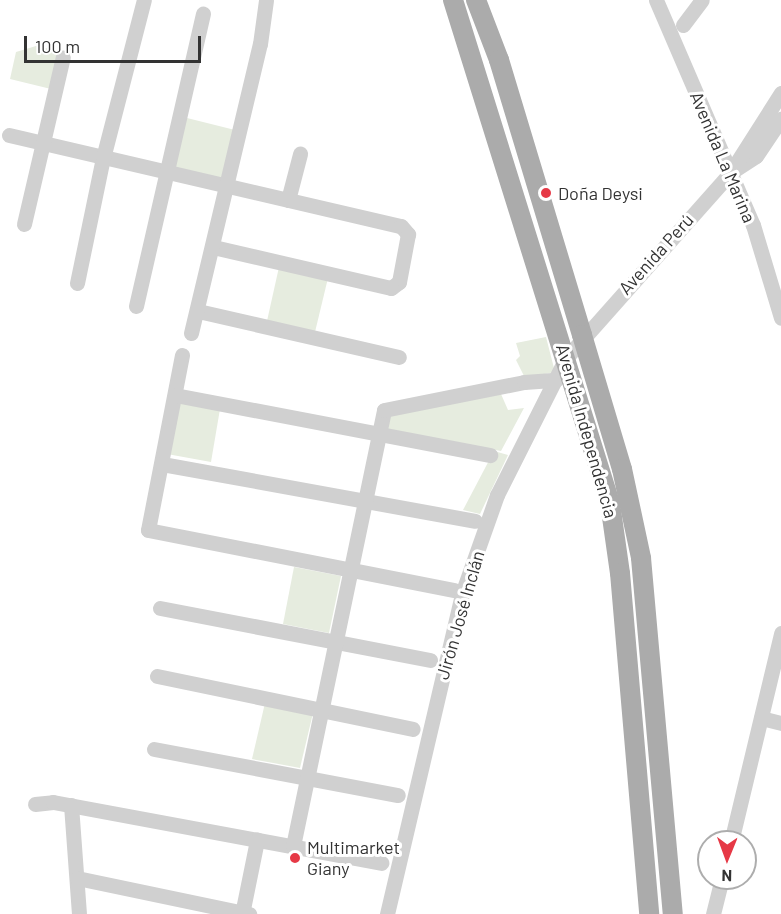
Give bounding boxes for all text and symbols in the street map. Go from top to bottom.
scale bar [27,24,204,62]
text: 100 m [35,35,80,57]
street label: Avenida La Marina [686,88,760,226]
place label: Doña Deysi [558,182,643,204]
marker: Doña Deysi [539,186,553,200]
street label: Avenida Perú [614,209,698,299]
street label: Avenida Independencia [552,342,622,520]
street label: Jirón José Inclán [431,548,489,682]
north arrow [697,830,757,890]
place label: Multimarket Giany [307,837,400,880]
marker: Multimarket Giany [288,851,302,865]
text: N [721,867,732,886]

